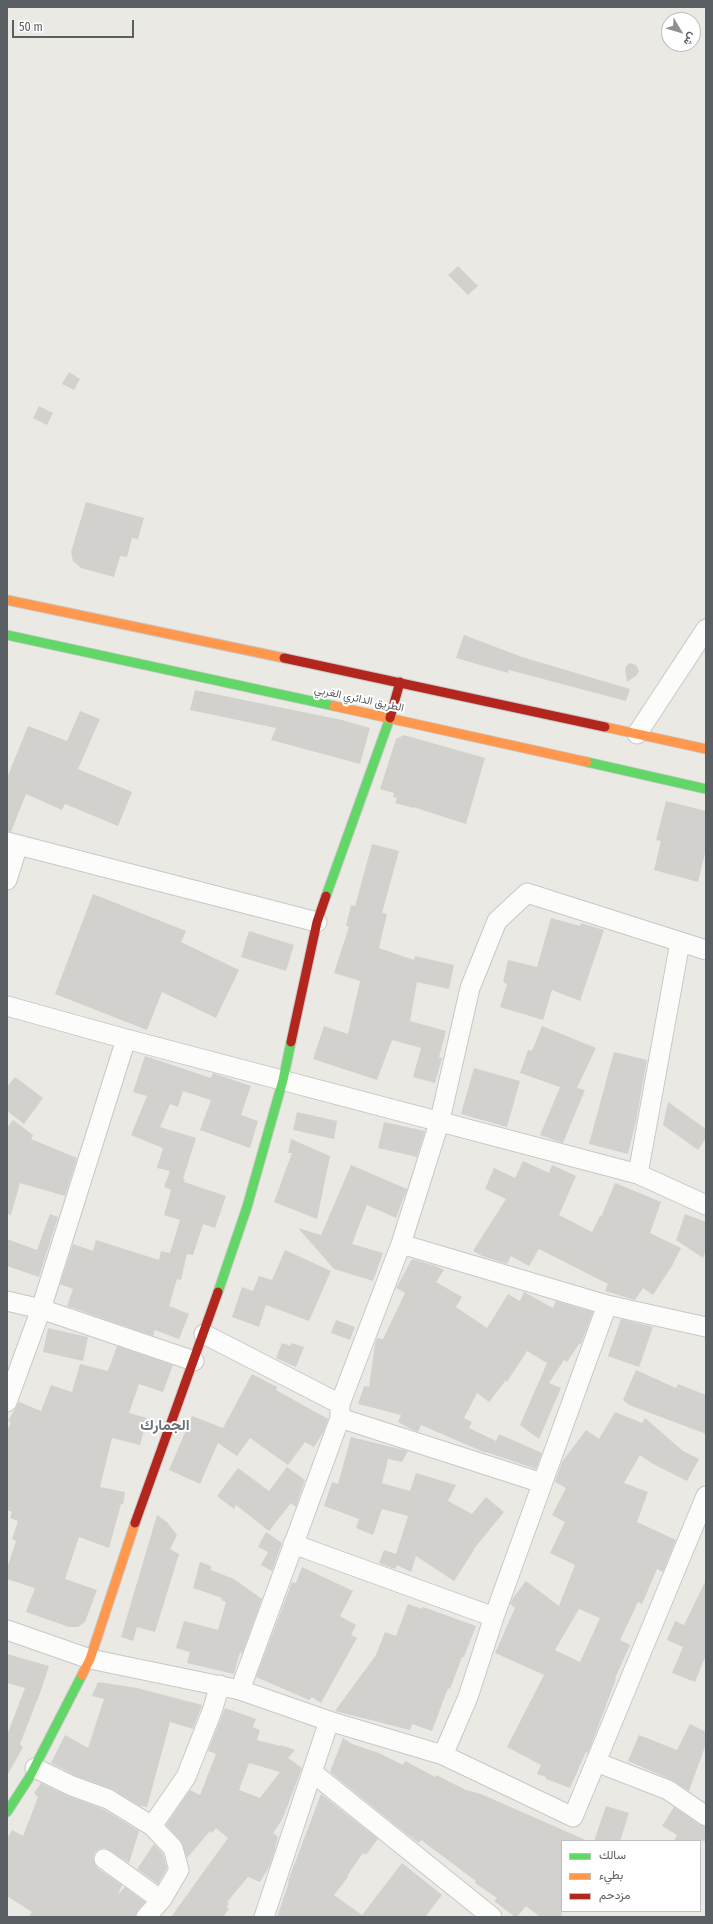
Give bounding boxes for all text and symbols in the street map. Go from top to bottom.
scale bar [14,12,136,38]
north arrow [661,12,701,52]
text: 50 m [19,20,43,34]
text: ش [681,30,699,48]
street label: الطريق الدائري الغربي [313,683,405,715]
district label: الجمارك [140,1417,190,1435]
legend [561,1840,701,1912]
text: سالك [599,1848,626,1862]
text: بطيء [599,1868,623,1882]
text: مزدحم [599,1888,630,1902]

